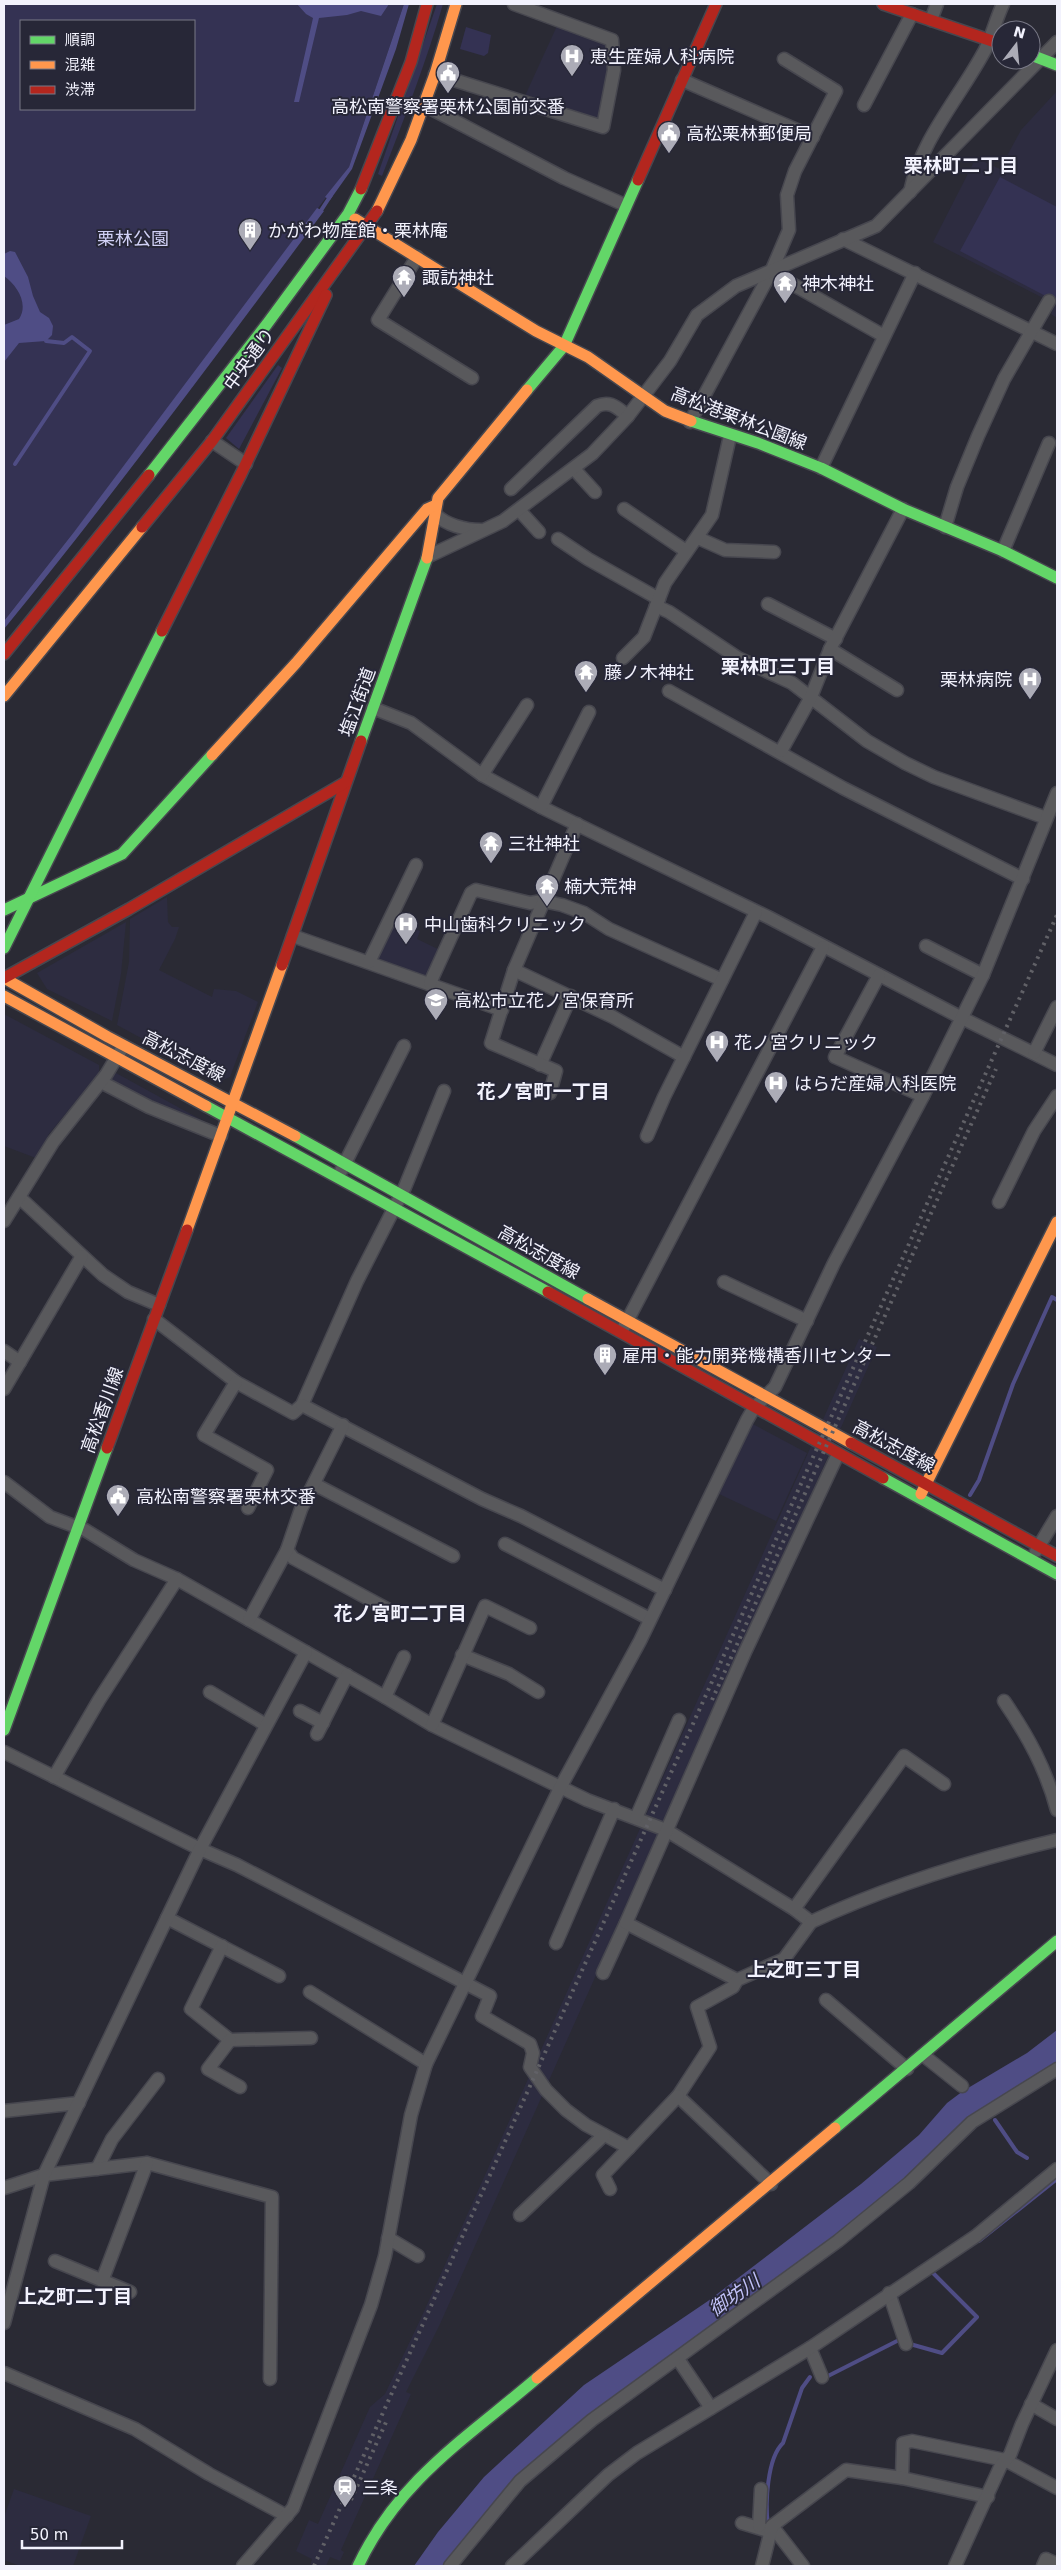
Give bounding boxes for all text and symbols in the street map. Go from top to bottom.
legend [20,20,195,110]
north arrow [991,20,1041,70]
text: N [1012,23,1027,42]
text: 順調 [65,31,95,49]
hospital icon: 恵生産婦人科病院 [559,43,585,77]
place label: 恵生産婦人科病院 [590,46,734,67]
text: 混雑 [65,56,95,74]
public building icon: 高松南警察署栗林公園前交番 [435,60,461,94]
text: 渋滞 [65,81,95,99]
place label: 高松南警察署栗林公園前交番 [331,96,565,117]
public building icon: 高松栗林郵便局 [656,120,682,154]
place label: 高松栗林郵便局 [686,123,812,144]
district label: 栗林町二丁目 [904,154,1018,176]
building icon: かがわ物産館・栗林庵 [237,217,263,251]
place label: かがわ物産館・栗林庵 [268,220,448,241]
park label: 栗林公園 [97,228,169,249]
temple icon: 諏訪神社 [391,264,417,298]
place label: 諏訪神社 [422,267,494,288]
temple icon: 神木神社 [772,270,798,304]
place label: 神木神社 [802,273,874,294]
street label: 中央通り [219,324,279,394]
street label: 高松港栗林公園線 [668,382,810,454]
district label: 栗林町三丁目 [721,655,835,677]
temple icon: 藤ノ木神社 [573,659,599,693]
place label: 藤ノ木神社 [604,662,694,683]
street label: 塩江街道 [335,665,379,739]
hospital icon: 栗林病院 [1017,666,1043,700]
place label: 栗林病院 [940,669,1012,690]
temple icon: 三社神社 [478,830,504,864]
place label: 三社神社 [508,833,580,854]
temple icon: 楠大荒神 [534,873,560,907]
place label: 楠大荒神 [564,876,636,897]
hospital icon: 中山歯科クリニック [393,911,419,945]
place label: 中山歯科クリニック [424,914,586,935]
school or university icon: 高松市立花ノ宮保育所 [423,987,449,1021]
place label: 高松市立花ノ宮保育所 [454,990,634,1011]
street label: 高松志度線 [139,1026,229,1086]
hospital icon: 花ノ宮クリニック [704,1029,730,1063]
place label: 花ノ宮クリニック [734,1032,878,1053]
hospital icon: はらだ産婦人科医院 [763,1070,789,1104]
place label: はらだ産婦人科医院 [794,1073,956,1094]
district label: 花ノ宮町一丁目 [476,1080,610,1102]
street label: 高松志度線 [495,1221,583,1283]
building icon: 雇用・能力開発機構香川センター [592,1342,618,1376]
place label: 雇用・能力開発機構香川センター [622,1345,892,1366]
street label: 高松香川線 [77,1364,127,1456]
street label: 高松志度線 [849,1416,939,1476]
public building icon: 高松南警察署栗林交番 [105,1483,131,1517]
place label: 高松南警察署栗林交番 [136,1486,316,1507]
district label: 花ノ宮町二丁目 [333,1602,467,1624]
district label: 上之町三丁目 [747,1958,861,1980]
water label: 御坊川 [704,2268,765,2320]
district label: 上之町二丁目 [18,2285,132,2307]
station icon: 三条 [332,2474,358,2508]
place label: 三条 [362,2477,398,2498]
scale bar [22,2518,122,2550]
text: 50 m [30,2526,68,2544]

